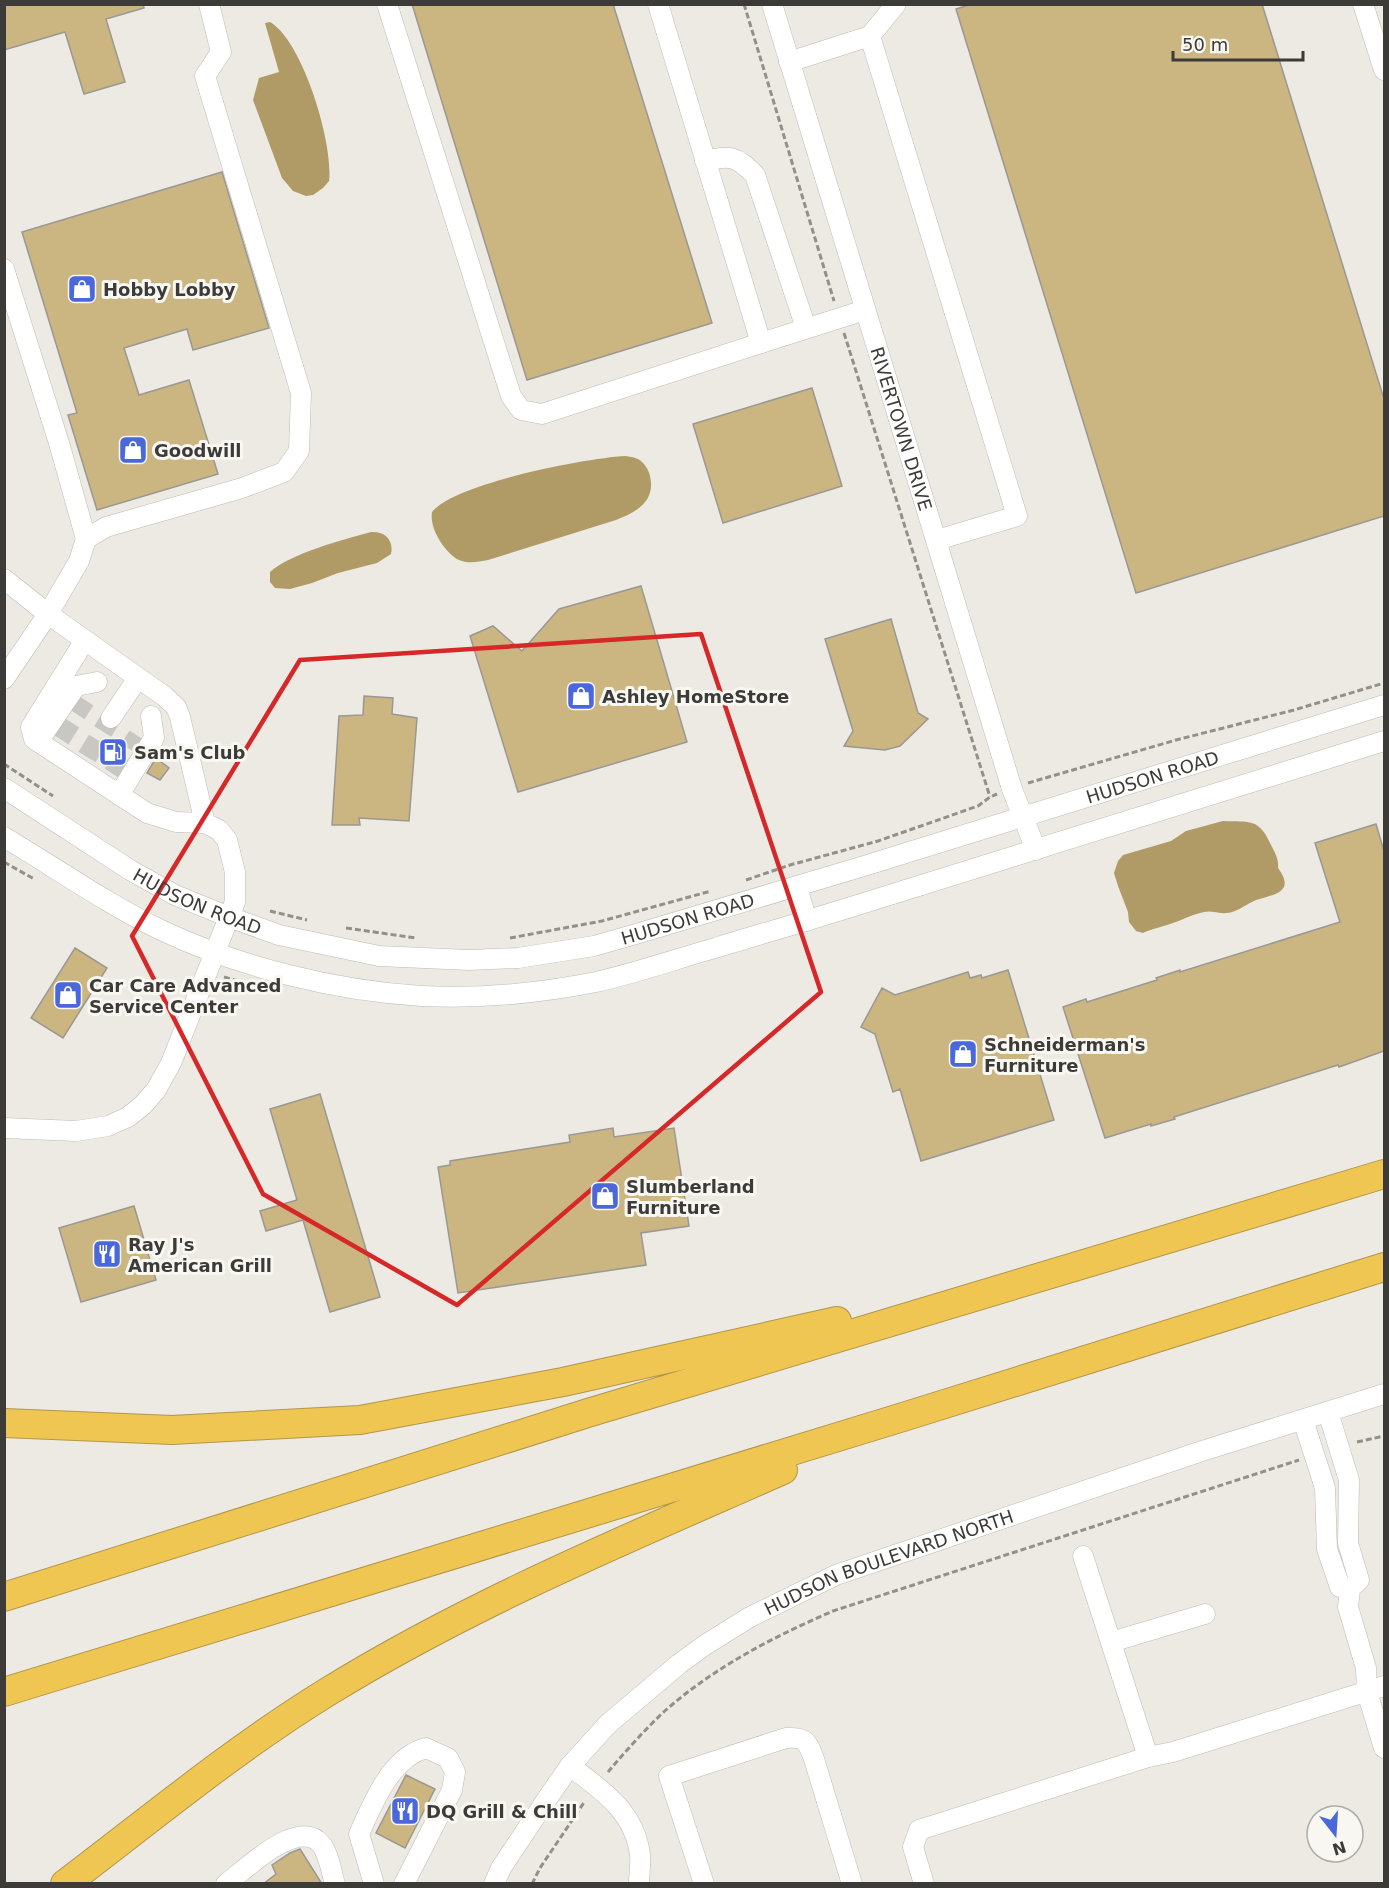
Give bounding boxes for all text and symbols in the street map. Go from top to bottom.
scale bar [1173,24,1304,62]
text: 50 m [1182,34,1228,55]
shop icon: Hobby Lobby [66,273,98,305]
place label: Hobby Lobby [103,279,236,300]
street label: RIVERTOWN DRIVE [867,344,937,513]
shop icon: Goodwill [117,434,149,466]
place label: Goodwill [154,440,242,461]
shop icon: Ashley HomeStore [565,680,597,712]
place label: Ashley HomeStore [602,686,789,707]
fuel station icon: Sam's Club [97,736,129,768]
place label: Sam's Club [134,742,246,763]
street label: HUDSON ROAD [1083,746,1221,807]
street label: HUDSON ROAD [130,864,264,938]
street label: HUDSON ROAD [619,889,757,948]
place label: Car Care Advanced Service Center [89,975,281,1017]
shop icon: Car Care Advanced Service Center [52,979,84,1011]
place label: Schneiderman's Furniture [984,1034,1146,1076]
shop icon: Schneiderman's Furniture [947,1038,979,1070]
place label: Slumberland Furniture [626,1176,755,1218]
shop icon: Slumberland Furniture [589,1180,621,1212]
place label: Ray J's American Grill [128,1234,272,1276]
restaurant icon: Ray J's American Grill [91,1238,123,1270]
street label: HUDSON BOULEVARD NORTH [761,1505,1016,1619]
restaurant icon: DQ Grill & Chill [389,1795,421,1827]
place label: DQ Grill & Chill [426,1801,577,1822]
north arrow [1305,1804,1365,1864]
text: N [1330,1837,1348,1859]

